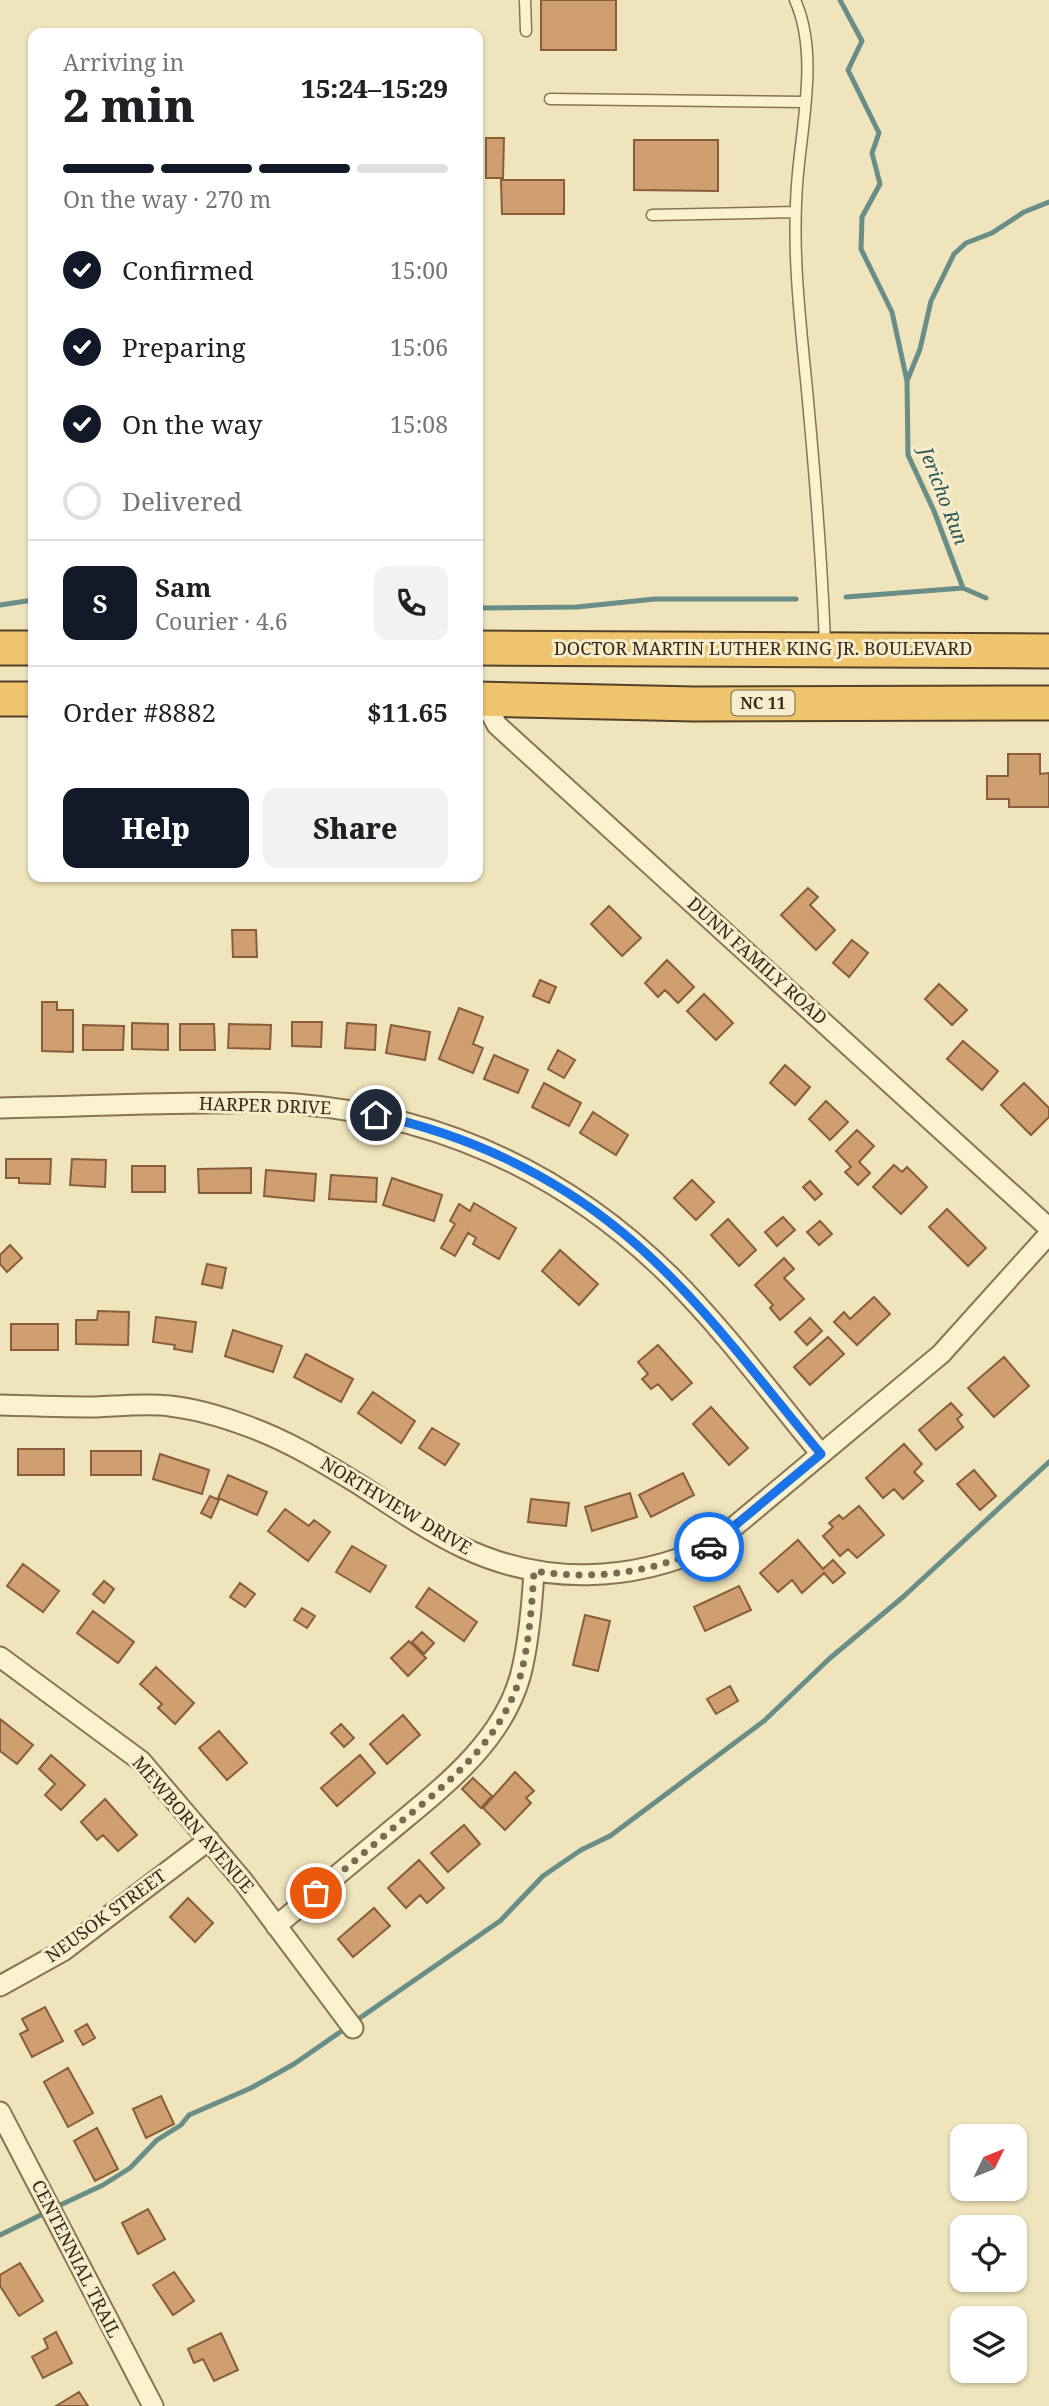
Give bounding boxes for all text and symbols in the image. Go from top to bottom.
text: Arriving in [63,46,184,78]
text: 15:24–15:29 [301,70,448,106]
text: 2 min [63,73,195,135]
text: On the way · 270 m [63,183,271,215]
icon: check [63,251,101,289]
text: Confirmed [122,252,254,288]
text: 15:00 [390,254,448,286]
icon: check [63,328,101,366]
text: Preparing [122,329,246,365]
text: 15:06 [390,331,448,363]
icon: check [63,405,101,443]
text: On the way [122,406,262,442]
text: 15:08 [390,408,448,440]
water label: Jericho Run [912,441,975,549]
text: Delivered [122,483,242,519]
button: phone [374,566,448,640]
text: Sam [155,569,211,605]
text: S [92,585,108,621]
text: Courier · 4.6 [155,605,288,637]
street label: DOCTOR MARTIN LUTHER KING JR. BOULEVARD [554,636,972,660]
road number: NC 11 [732,690,794,716]
text: Order #8882 [63,694,216,730]
text: $11.65 [367,694,448,730]
button: Help [63,788,249,868]
button: Share [263,788,448,868]
street label: DUNN FAMILY ROAD [683,891,833,1029]
pin [346,1085,406,1145]
street label: HARPER DRIVE [199,1091,332,1119]
icon: home [357,1096,395,1134]
street label: NORTHVIEW DRIVE [317,1451,476,1560]
courier [674,1512,744,1582]
icon: car [690,1528,728,1566]
street label: MEWBORN AVENUE [127,1751,260,1898]
street label: NEUSOK STREET [40,1863,171,1967]
pin [286,1863,346,1923]
icon: bag [297,1874,335,1912]
north arrow [950,2124,1027,2202]
map controls [950,2124,1027,2383]
street label: CENTENNIAL TRAIL [27,2175,127,2342]
button: locate [950,2215,1027,2292]
button: layers [950,2306,1027,2383]

